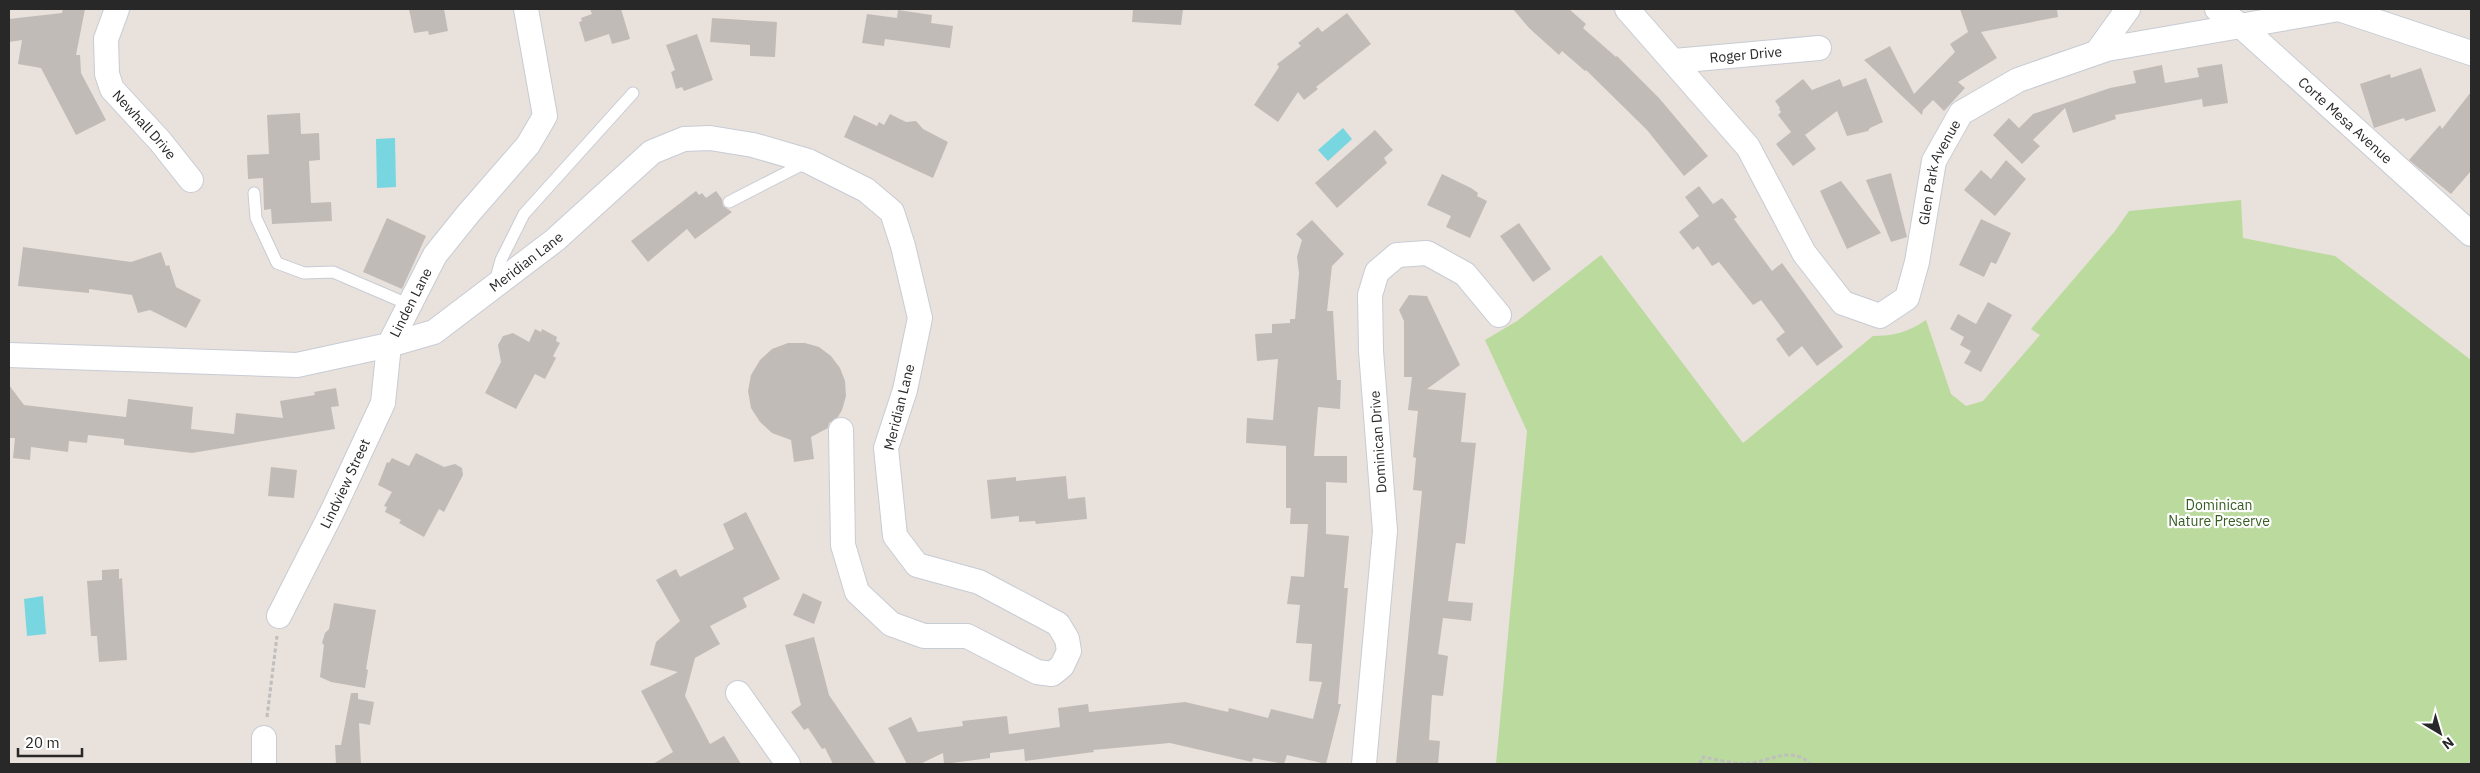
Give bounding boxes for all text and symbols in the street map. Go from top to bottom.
street label: Roger Drive [1709,42,1783,67]
street label: Corte Mesa Avenue [2294,73,2396,168]
street label: Newhall Drive [109,86,180,163]
street label: Glen Park Avenue [1914,116,1965,226]
street label: Meridian Lane [486,228,567,296]
street label: Linden Lane [385,264,436,340]
street label: Meridian Lane [880,362,918,452]
street label: Dominican Drive [1365,390,1391,494]
street label: Lindview Street [316,436,374,531]
park label: Dominican Nature Preserve [2168,496,2270,530]
north arrow [2415,708,2465,758]
scale bar [18,726,81,758]
text: 20 m [25,733,60,752]
text: N [2438,733,2458,753]

